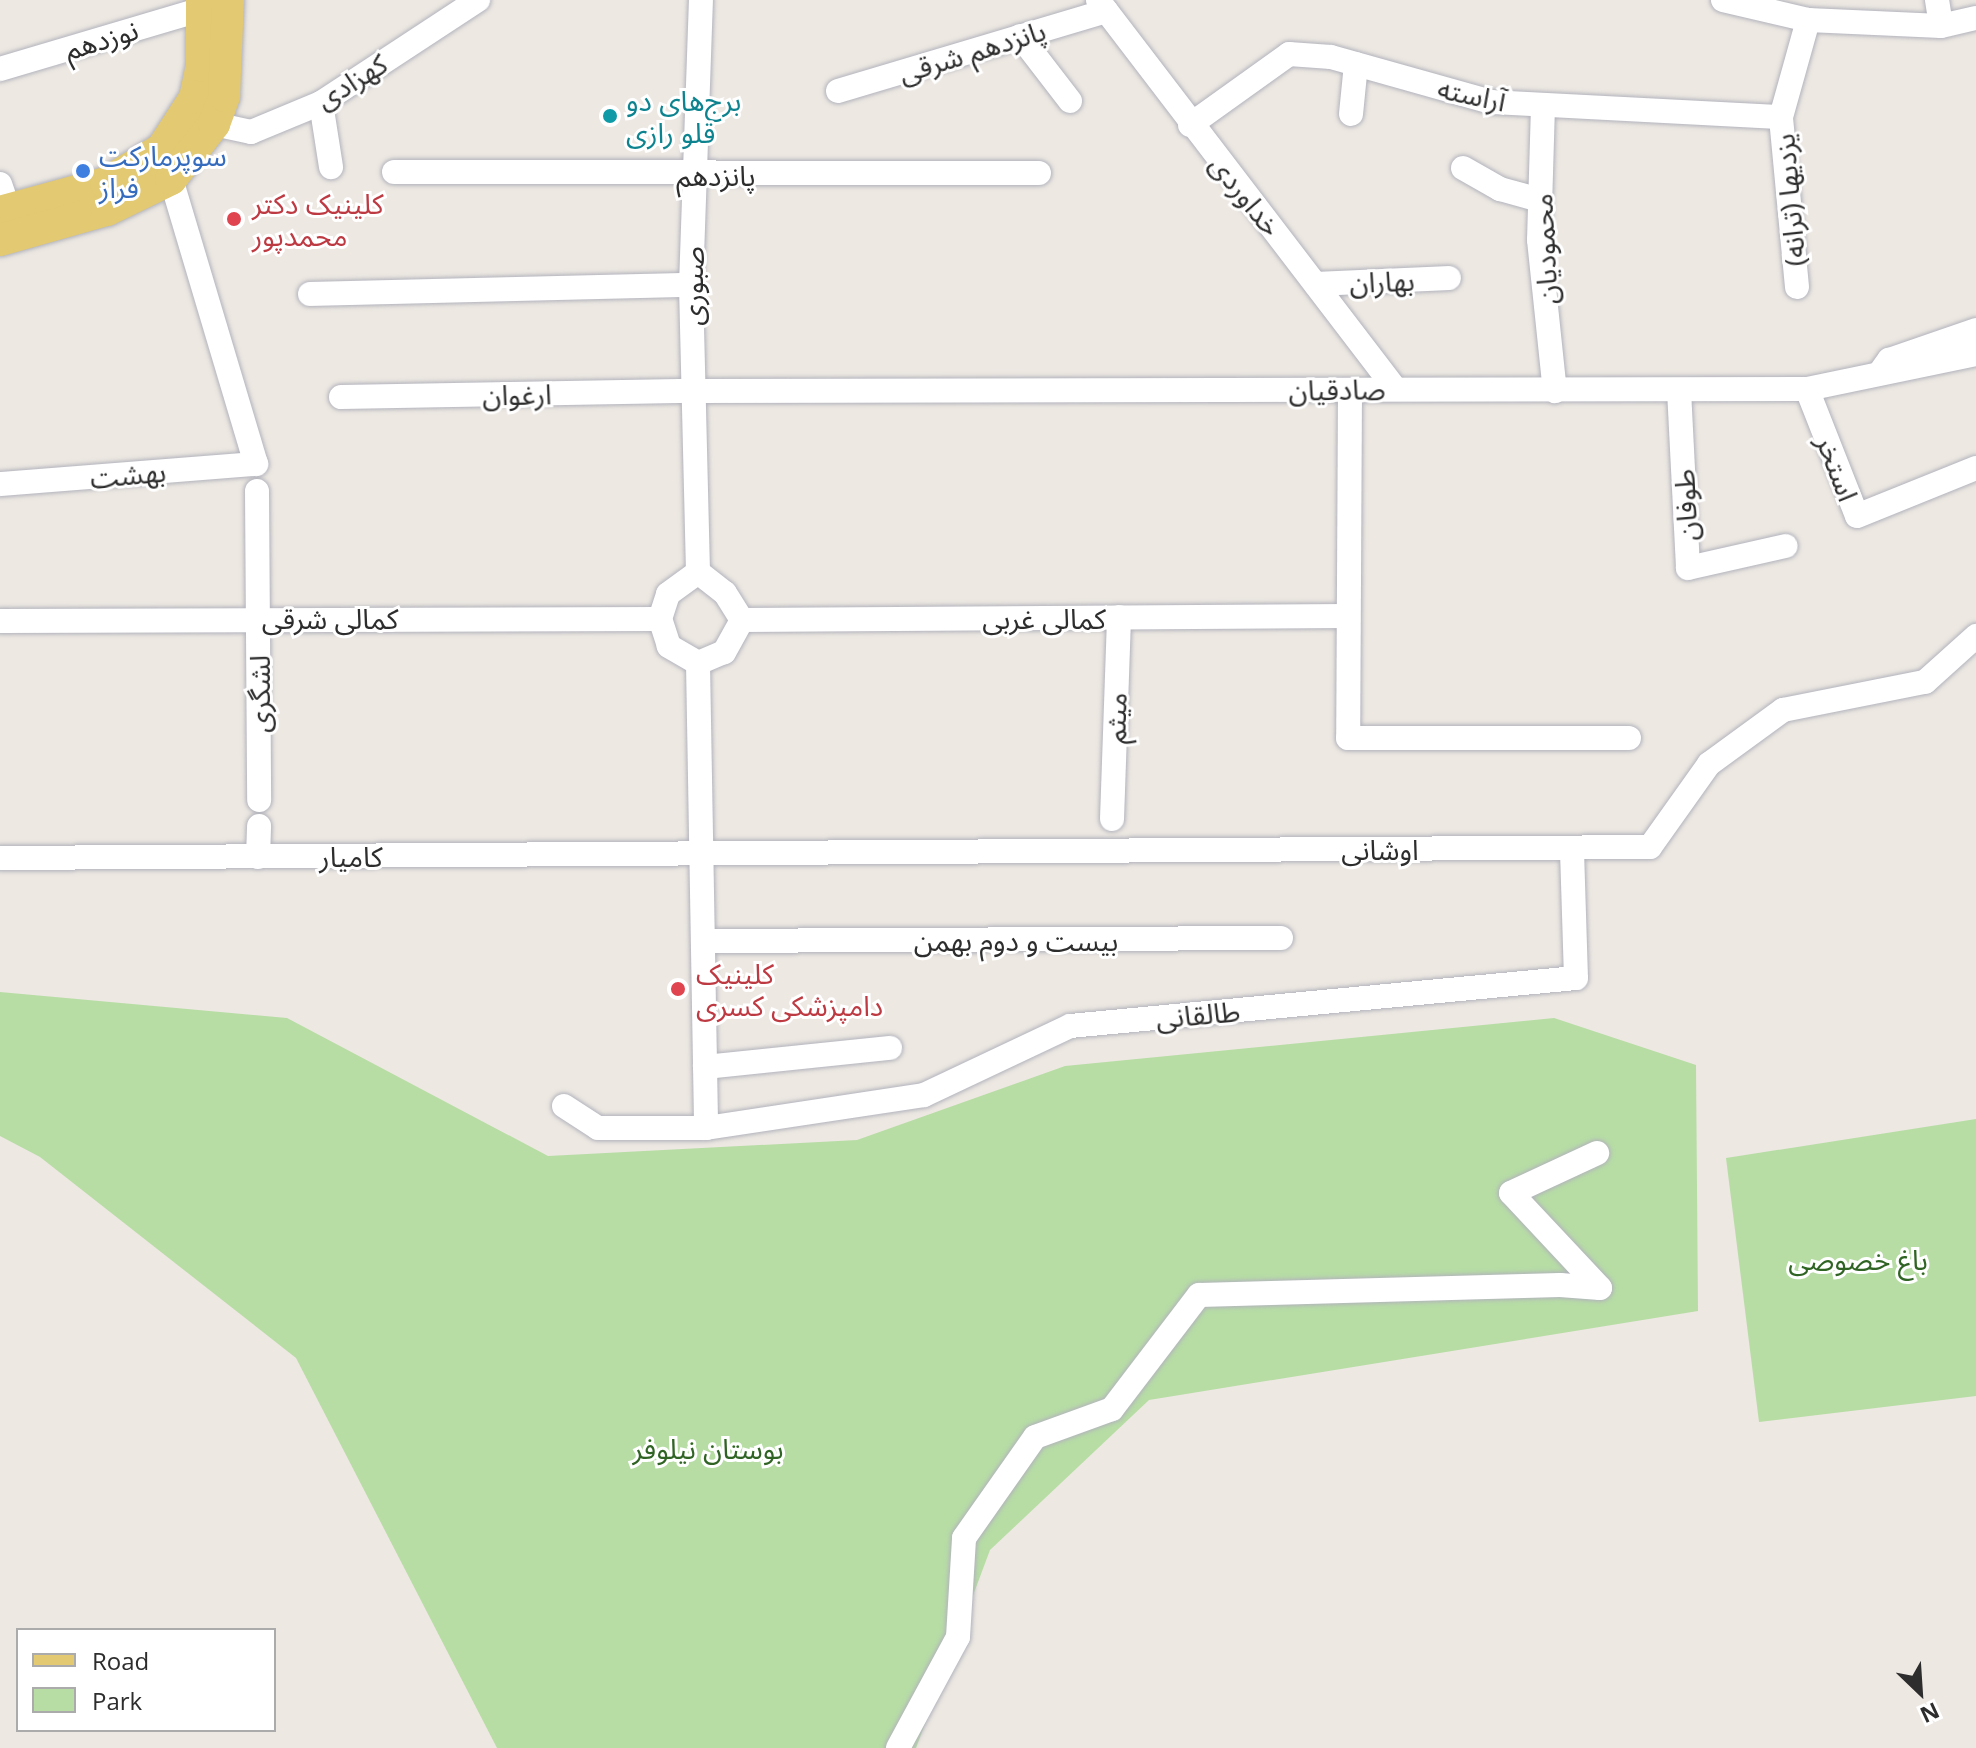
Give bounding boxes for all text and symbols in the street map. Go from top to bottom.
street label: نوزدهم [60,12,142,66]
street label: پانزدهم شرقی [894,13,1050,89]
street label: کهزادی [309,46,393,116]
street label: آراسته [1435,70,1509,118]
place label: برج‌های دو قلو رازی [626,83,741,149]
marker: برج‌های دو قلو رازی [601,107,619,125]
street label: یزدیها (ترانه) [1766,132,1812,268]
place label: سوپرمارکت فراز [99,138,227,204]
street label: خداوردی [1203,148,1289,242]
street label: پانزدهم [676,158,756,192]
marker: سوپرمارکت فراز [74,162,92,180]
place label: کلینیک دکتر محمدپور [252,186,383,252]
street label: محمودیان [1524,193,1564,305]
marker: کلینیک دکتر محمدپور [223,208,245,230]
street label: صبوری [675,246,709,326]
street label: بهاران [1349,263,1415,299]
street label: صادقیان [1288,371,1386,407]
street label: ارغوان [482,377,552,411]
street label: استخر [1810,430,1866,506]
street label: بهشت [89,454,167,494]
street label: طوفان [1666,468,1704,542]
street label: کمالی شرقی [262,601,398,635]
street label: کمالی غربی [982,601,1106,635]
street label: لشگری [242,655,276,733]
street label: میثم [1097,692,1133,744]
street label: اوشانی [1341,832,1419,866]
street label: کامیار [319,839,383,873]
street label: بیست و دوم بهمن [914,923,1118,957]
place label: کلینیک دامپزشکی کسری [696,956,883,1022]
marker: کلینیک دامپزشکی کسری [667,978,689,1000]
street label: طالقانی [1154,994,1242,1034]
park label: باغ خصوصی [1788,1242,1928,1276]
park label: بوستان نیلوفر [633,1431,783,1465]
legend [16,1628,276,1732]
text: Road [92,1644,149,1677]
north arrow [1880,1652,1960,1732]
text: Park [92,1684,142,1717]
text: N [1916,1696,1945,1731]

